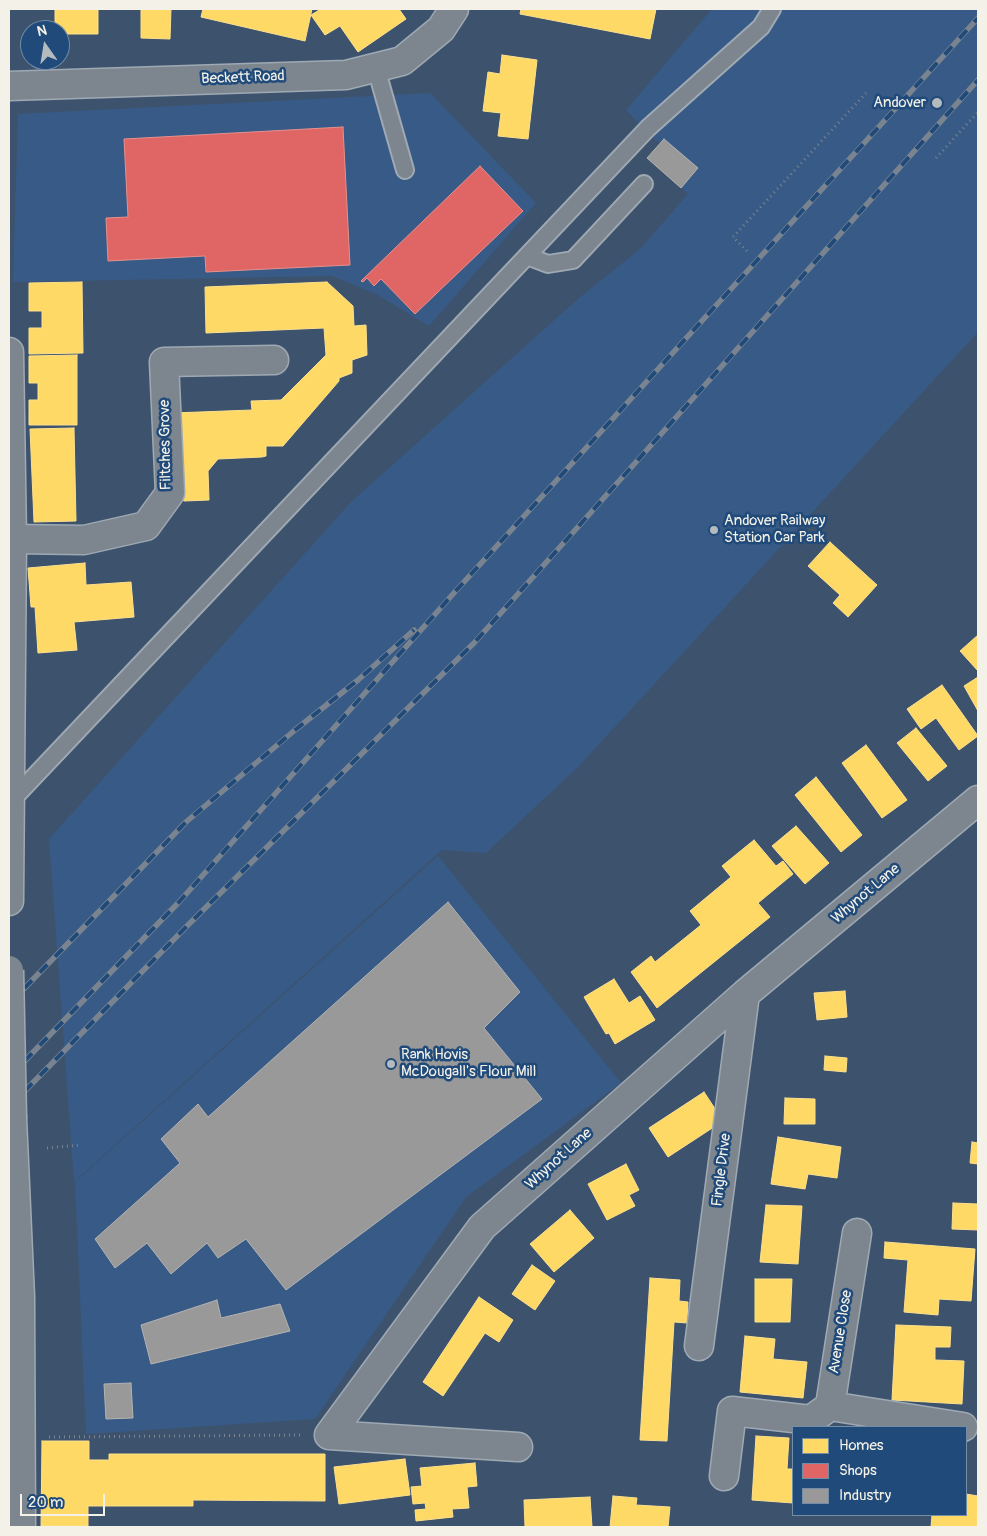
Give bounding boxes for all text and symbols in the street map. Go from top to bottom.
north arrow [20,20,70,70]
text: N [35,22,48,40]
street label: Beckett Road [201,68,285,88]
place label: Andover [873,94,926,112]
marker: Andover [930,96,944,110]
street label: Filtches Grove [156,400,176,490]
place label: Andover Railway Station Car Park [724,512,825,547]
marker: Andover Railway Station Car Park [708,524,720,536]
street label: Whynot Lane [828,860,904,928]
place label: Rank Hovis McDougall's Flour Mill [401,1046,536,1081]
marker: Rank Hovis McDougall's Flour Mill [385,1058,397,1070]
street label: Whynot Lane [522,1124,596,1194]
street label: Fingle Drive [709,1132,735,1208]
street label: Avenue Close [826,1289,856,1375]
legend [792,1426,967,1516]
text: Homes [839,1436,884,1455]
text: Shops [839,1461,877,1480]
scale bar [22,1484,108,1516]
text: Industry [839,1486,891,1505]
text: 20 m [28,1493,63,1512]

